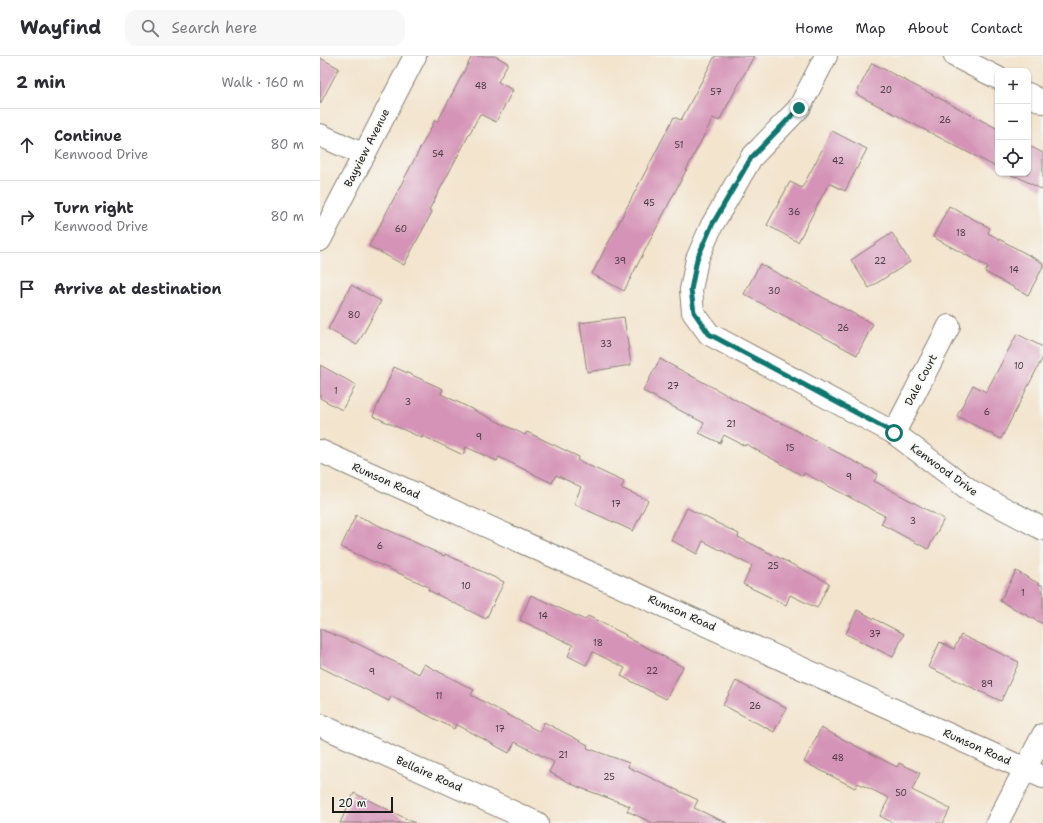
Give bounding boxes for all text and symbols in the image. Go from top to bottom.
search box [125,10,405,46]
text: Wayfind [20,15,101,40]
icon: search [139,17,161,39]
text: Search here [171,18,257,38]
text: Home [795,19,834,37]
text: Map [856,19,886,37]
text: About [908,19,949,37]
text: Contact [971,19,1023,37]
map controls [995,68,1031,176]
button: + [995,68,1031,104]
text: 2 min [16,71,66,93]
text: Walk · 160 m [222,74,304,91]
house number: 48 [475,80,487,92]
house number: 20 [880,84,892,96]
house number: 57 [710,86,722,98]
route end [790,99,808,117]
button: − [995,104,1031,140]
street label: Bayview Avenue [341,106,393,190]
house number: 26 [939,114,951,126]
text: Continue [54,126,122,146]
icon: ahead [16,134,38,156]
text: 80 m [270,136,304,153]
house number: 51 [675,139,683,151]
button: locate [995,140,1031,176]
text: Kenwood Drive [54,146,148,163]
house number: 54 [432,148,444,160]
house number: 42 [832,155,844,167]
house number: 45 [643,197,655,209]
text: Turn right [54,198,134,218]
icon: right [16,206,38,228]
house number: 36 [788,206,800,218]
text: 80 m [270,208,304,225]
text: Kenwood Drive [54,218,148,235]
house number: 60 [395,223,407,235]
house number: 18 [956,227,966,239]
house number: 39 [614,255,626,267]
house number: 22 [874,255,886,267]
house number: 14 [1009,264,1019,276]
icon: arrive [16,278,38,300]
text: Arrive at destination [54,279,222,299]
house number: 30 [768,285,780,297]
house number: 80 [348,309,360,321]
house number: 26 [837,322,849,334]
house number: 33 [600,338,612,350]
street label: Dale Court [901,352,941,408]
house number: 10 [1014,360,1024,372]
house number: 27 [667,380,679,392]
house number: 1 [334,385,338,397]
house number: 3 [405,396,411,408]
house number: 6 [984,406,990,418]
house number: 21 [726,418,736,430]
route start [885,424,903,442]
house number: 9 [476,431,482,443]
street label: Kenwood Drive [907,440,981,500]
house number: 15 [785,442,795,454]
street label: Rumson Road [350,459,422,503]
house number: 9 [846,471,852,483]
house number: 17 [611,498,621,510]
house number: 3 [910,515,916,527]
house number: 6 [377,540,383,552]
house number: 25 [767,560,779,572]
house number: 10 [461,580,471,592]
house number: 1 [1021,587,1025,599]
street label: Rumson Road [646,591,718,635]
house number: 14 [538,610,548,622]
house number: 37 [869,628,881,640]
house number: 18 [593,637,603,649]
house number: 22 [646,665,658,677]
house number: 9 [369,666,375,678]
house number: 89 [981,678,993,690]
house number: 11 [435,690,443,702]
house number: 26 [749,700,761,712]
house number: 17 [495,723,505,735]
street label: Rumson Road [941,725,1013,769]
house number: 21 [558,749,568,761]
house number: 48 [832,752,844,764]
street label: Bellaire Road [394,753,464,795]
house number: 25 [603,771,615,783]
house number: 50 [895,787,907,799]
scale bar [332,795,393,814]
text: 20 m [338,796,366,811]

